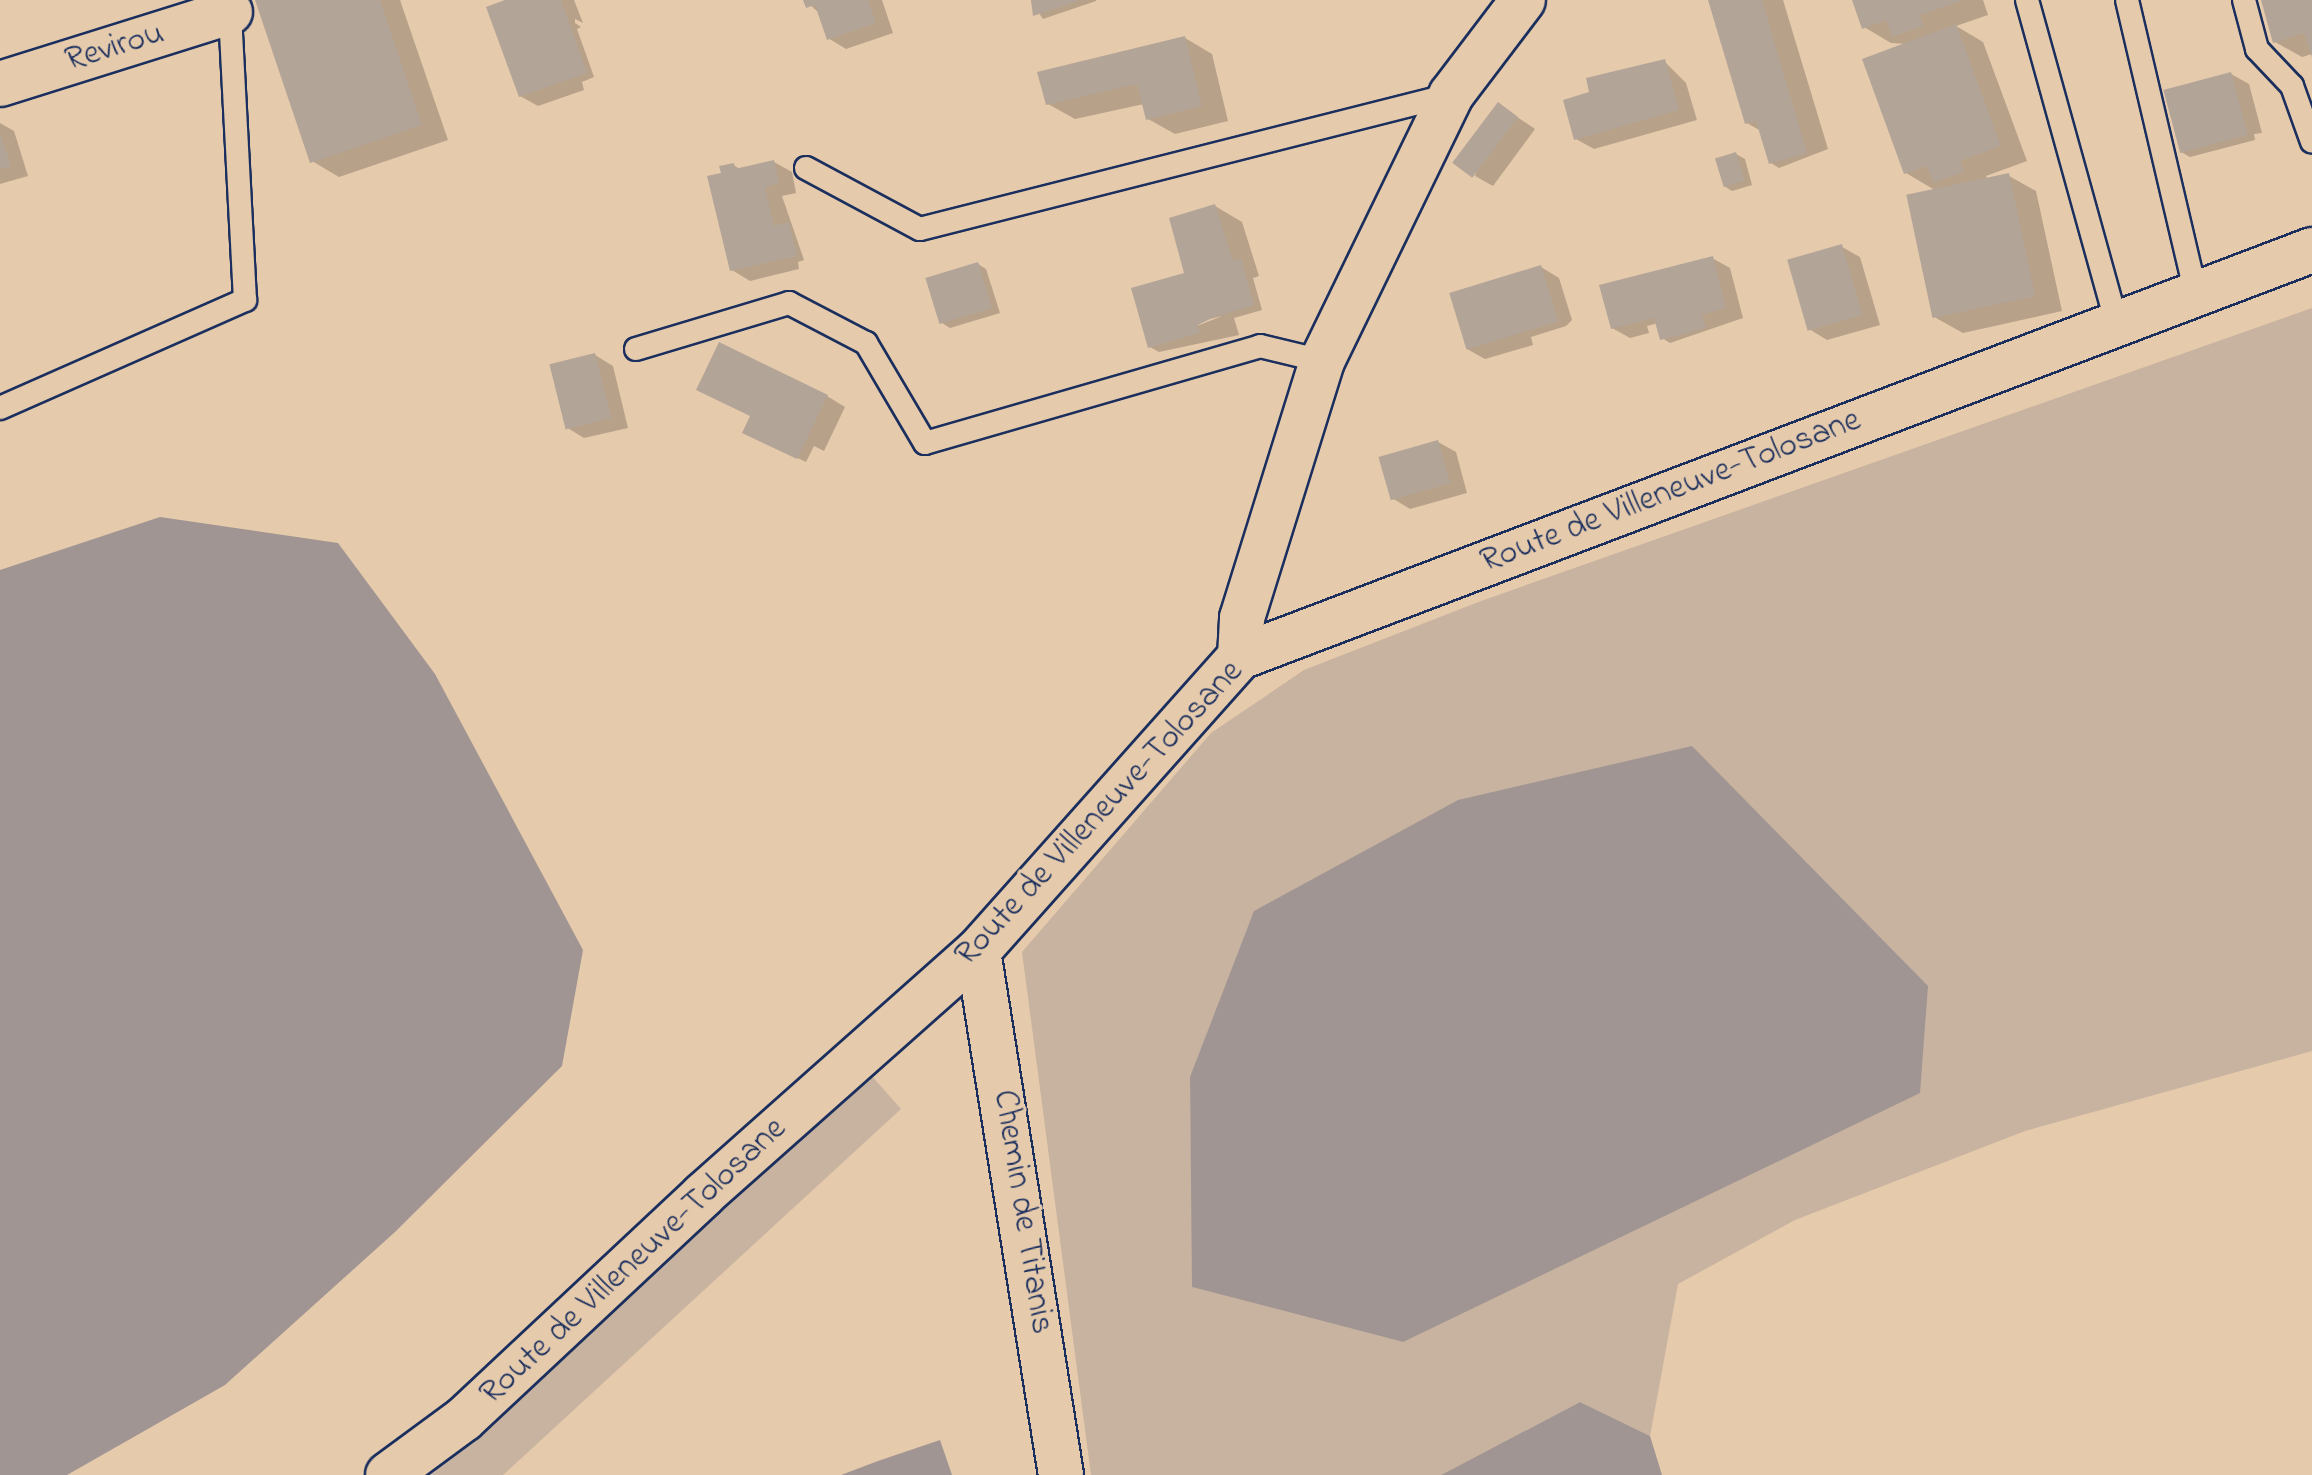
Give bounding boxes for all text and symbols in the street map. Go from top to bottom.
street label: Revirou [61,14,169,82]
street label: Route de Villeneuve-Tolosane [1475,401,1867,583]
street label: Route de Villeneuve-Tolosane [947,653,1253,975]
street label: Chemin de Titanis [983,1087,1061,1337]
street label: Route de Villeneuve-Tolosane [473,1109,795,1415]

